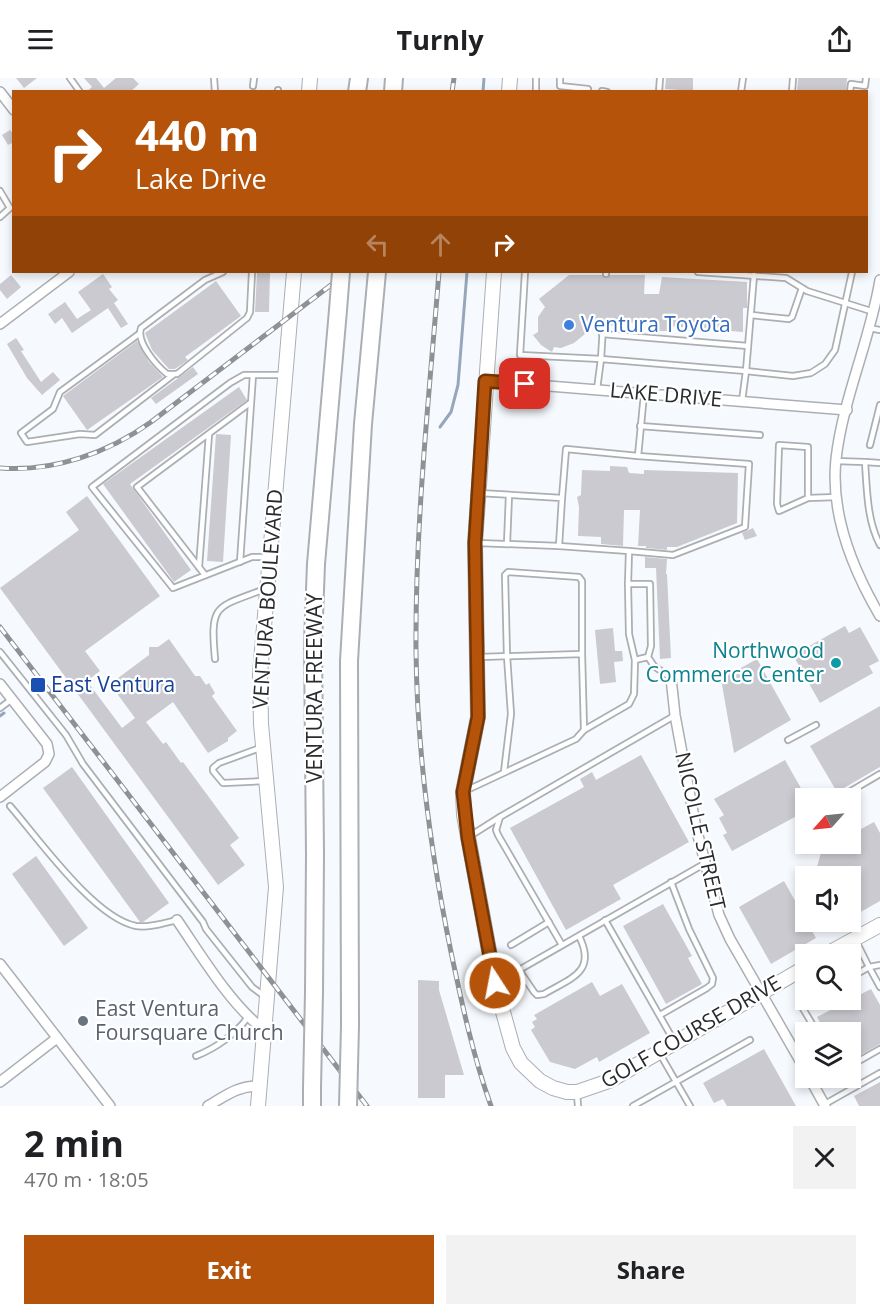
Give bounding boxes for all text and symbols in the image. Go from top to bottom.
text: Turnly [397,21,484,58]
icon: menu [24,23,57,56]
icon: share [823,23,856,56]
text: 440 m [135,106,259,163]
icon: right [36,114,114,192]
text: Lake Drive [135,160,267,197]
icon: left [361,228,394,261]
icon: ahead [424,228,457,261]
icon: right [487,228,520,261]
place label: Ventura Toyota [581,310,731,338]
marker: Ventura Toyota [562,318,576,332]
pin [499,358,550,409]
icon: arrive [508,367,541,400]
street label: LAKE DRIVE [609,375,723,413]
street label: VENTURA BOULEVARD [245,488,289,710]
street label: VENTURA FREEWAY [300,593,328,783]
place label: Northwood Commerce Center [646,636,824,688]
marker: Northwood Commerce Center [829,656,843,670]
place label: East Ventura [51,670,175,698]
marker: East Ventura [29,676,47,694]
street label: NICOLLE STREET [669,749,733,913]
north arrow [795,788,861,854]
map controls [795,788,861,1088]
button: sound [795,866,861,932]
button: search [795,944,861,1010]
position arrow [463,951,527,1015]
street label: GOLF COURSE DRIVE [595,968,786,1094]
place label: East Ventura Foursquare Church [95,994,284,1046]
marker: East Ventura Foursquare Church [76,1014,90,1028]
button: layers [795,1022,861,1088]
text: 2 min [24,1119,124,1168]
button: close [793,1126,856,1189]
text: 470 m · 18:05 [24,1166,149,1193]
button: Exit [24,1235,434,1304]
button: Share [446,1235,856,1304]

